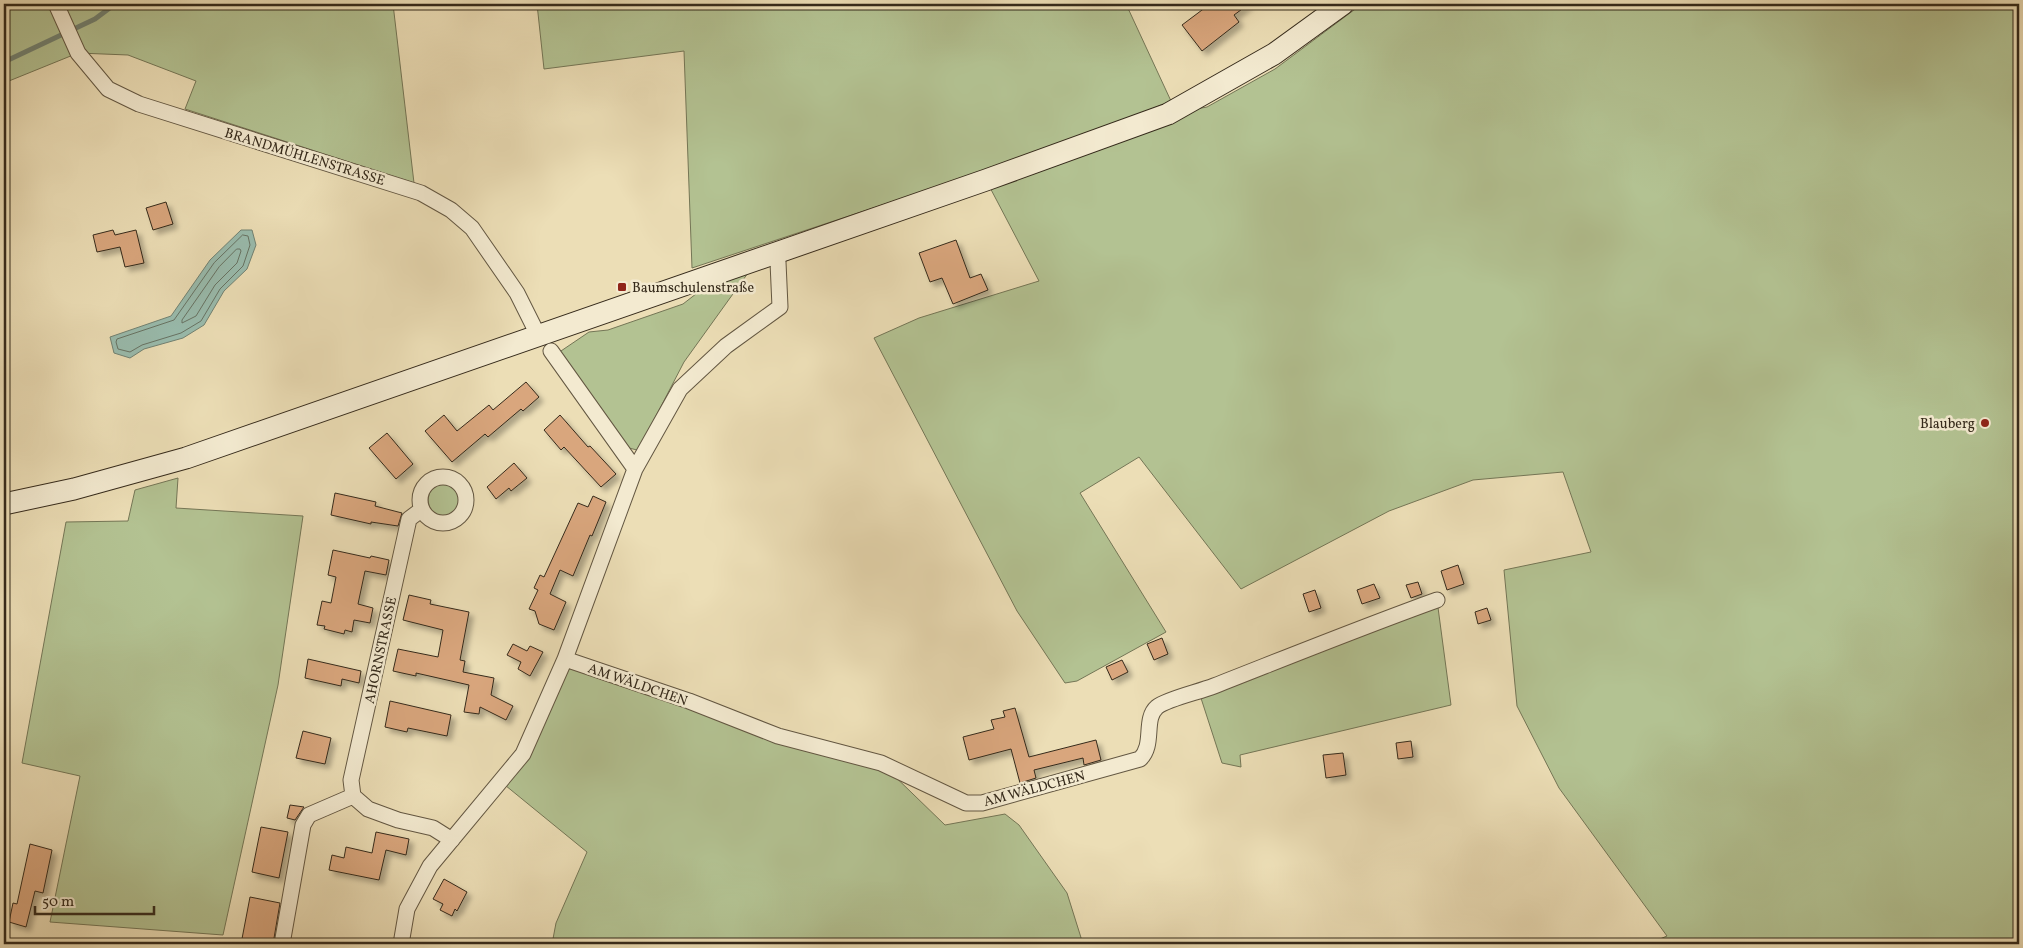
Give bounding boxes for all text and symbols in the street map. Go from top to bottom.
street label: BRANDMÜHLENSTRASSE [222,124,387,191]
place label: Baumschulenstraße [632,279,754,298]
marker: Baumschulenstraße [616,281,628,293]
place label: Blauberg [1920,415,1975,434]
marker: Blauberg [1979,417,1991,429]
street label: AHORNSTRASSE [361,595,402,706]
street label: AM WÄLDCHEN [585,659,690,711]
street label: AM WÄLDCHEN [982,767,1087,812]
scale bar [35,883,154,915]
text: 50 m [42,892,74,913]

